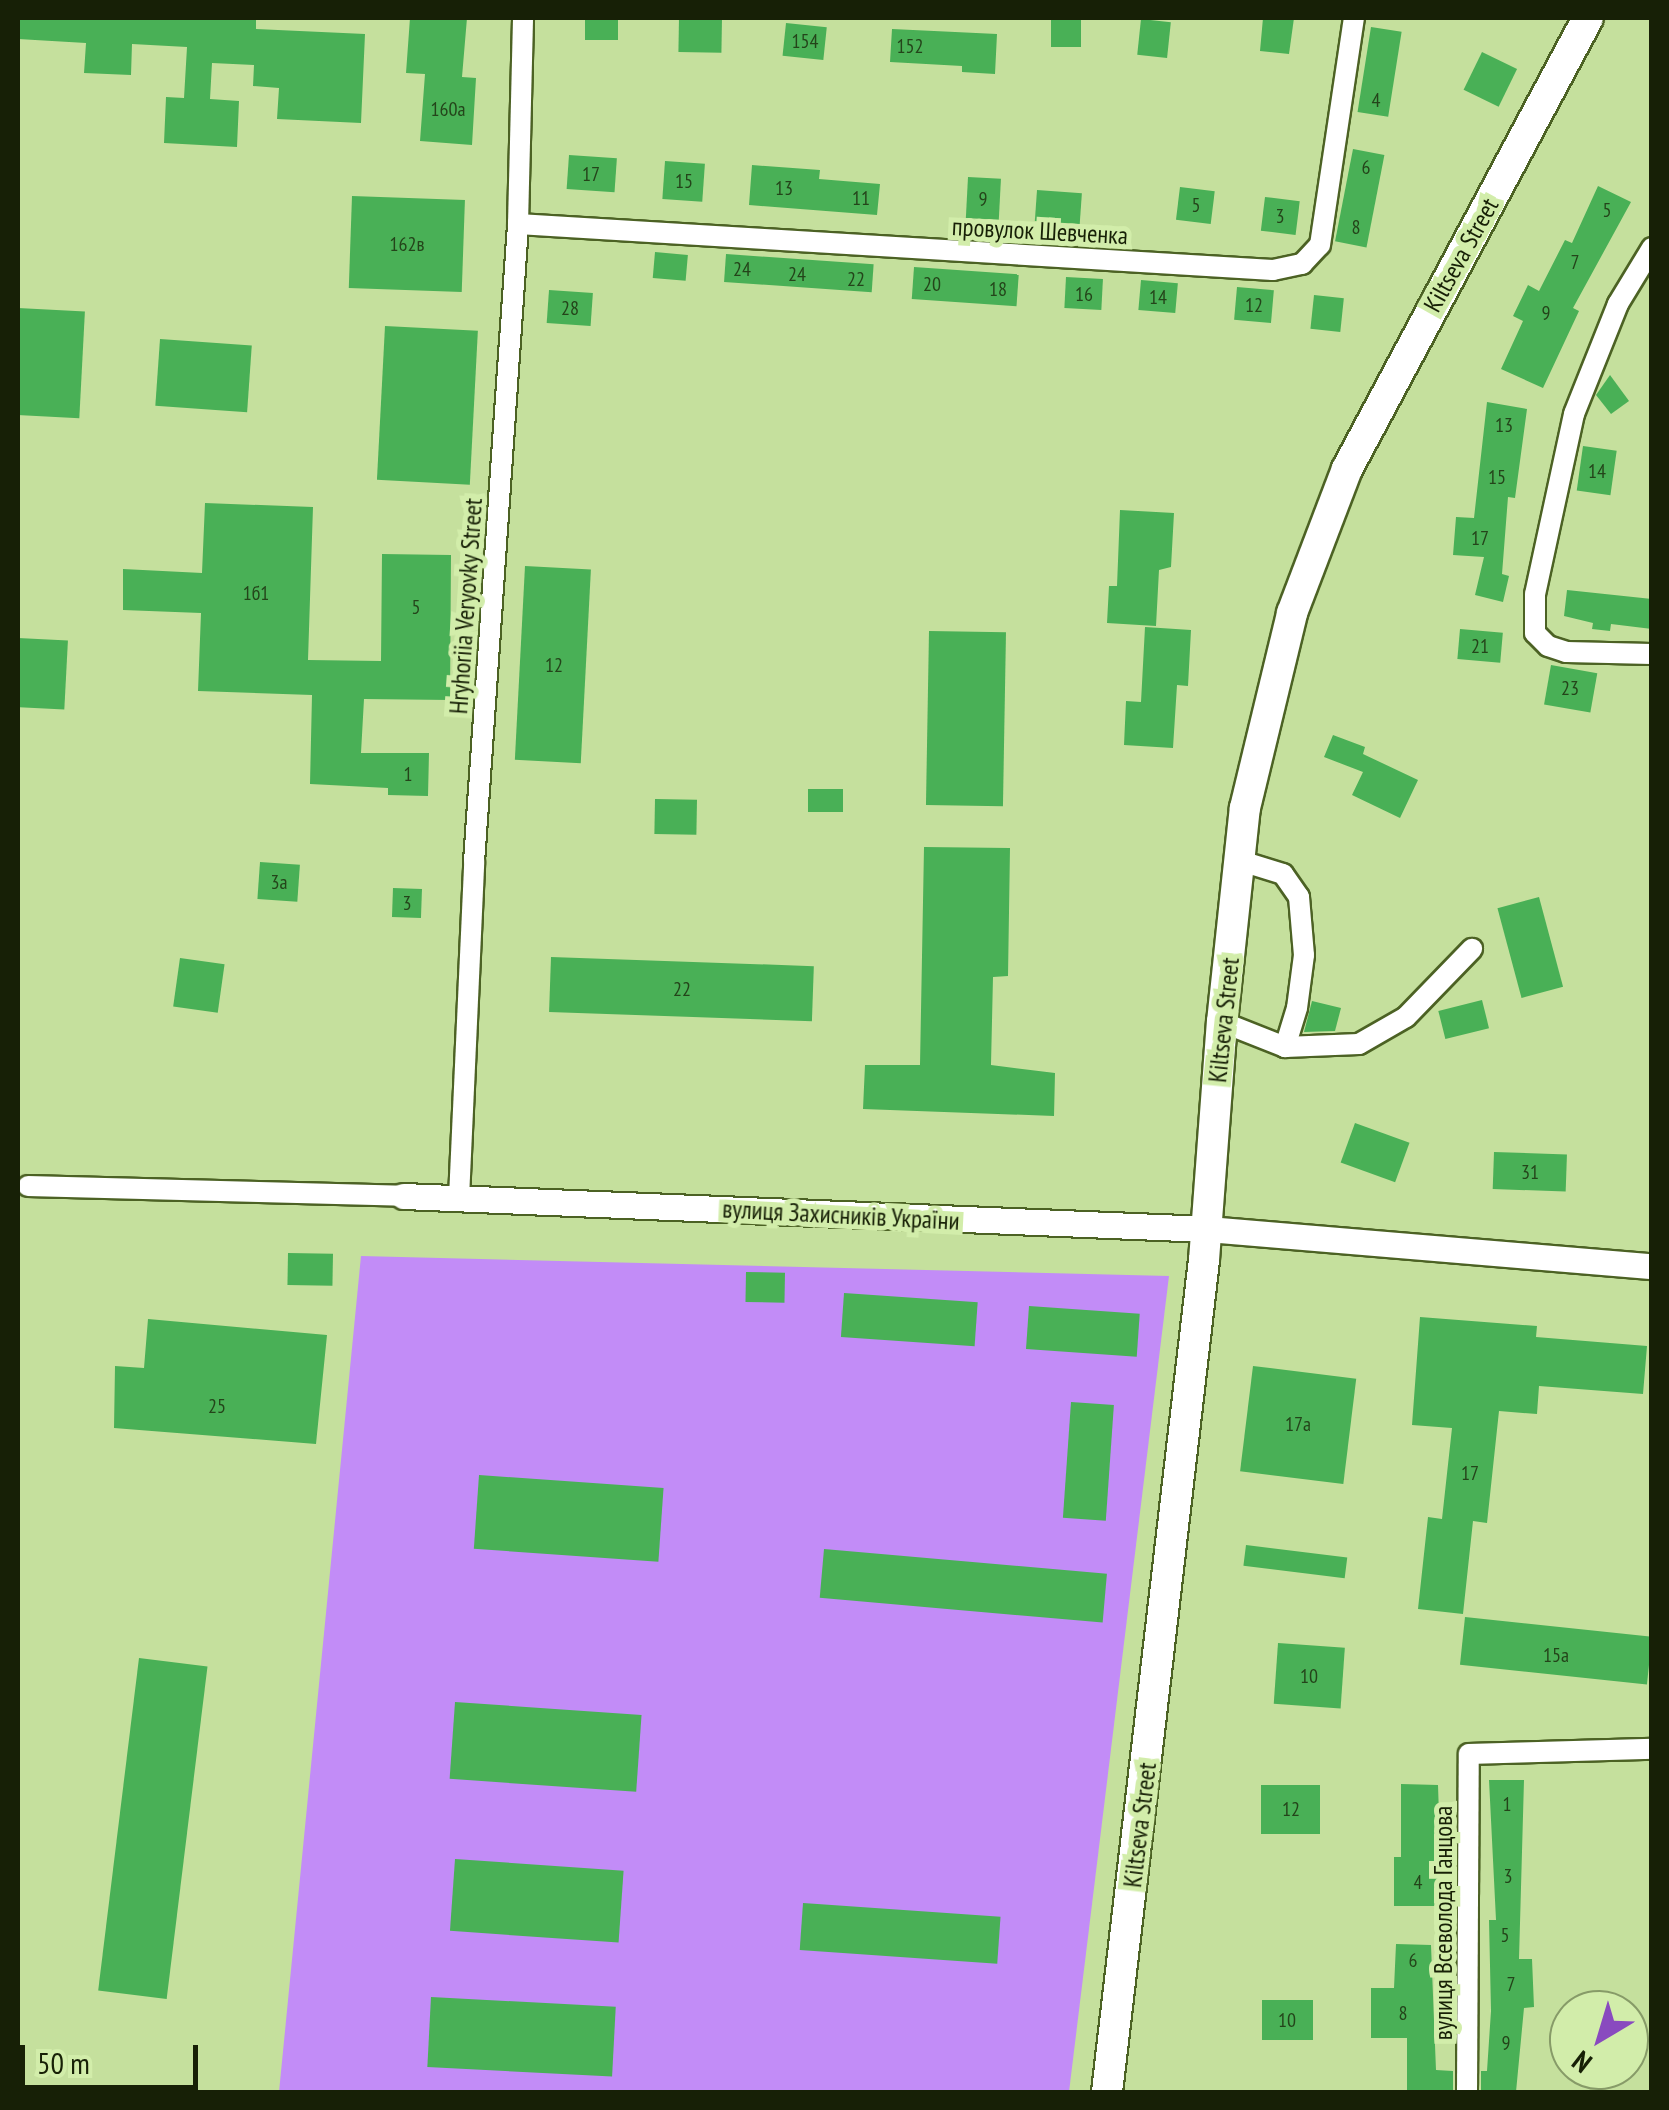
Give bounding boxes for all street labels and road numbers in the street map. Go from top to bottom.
street label: Kiltseva Street [1417,193,1505,317]
street label: провулок Шевченка [951,211,1129,251]
street label: Hryhoriia Veryovky Street [443,496,489,716]
street label: Kiltseva Street [1203,956,1245,1084]
street label: вулиця Захисників України [721,1194,961,1236]
street label: Kiltseva Street [1117,1761,1163,1889]
street label: вулиця Всеволода Ганцова [1428,1806,1458,2040]

